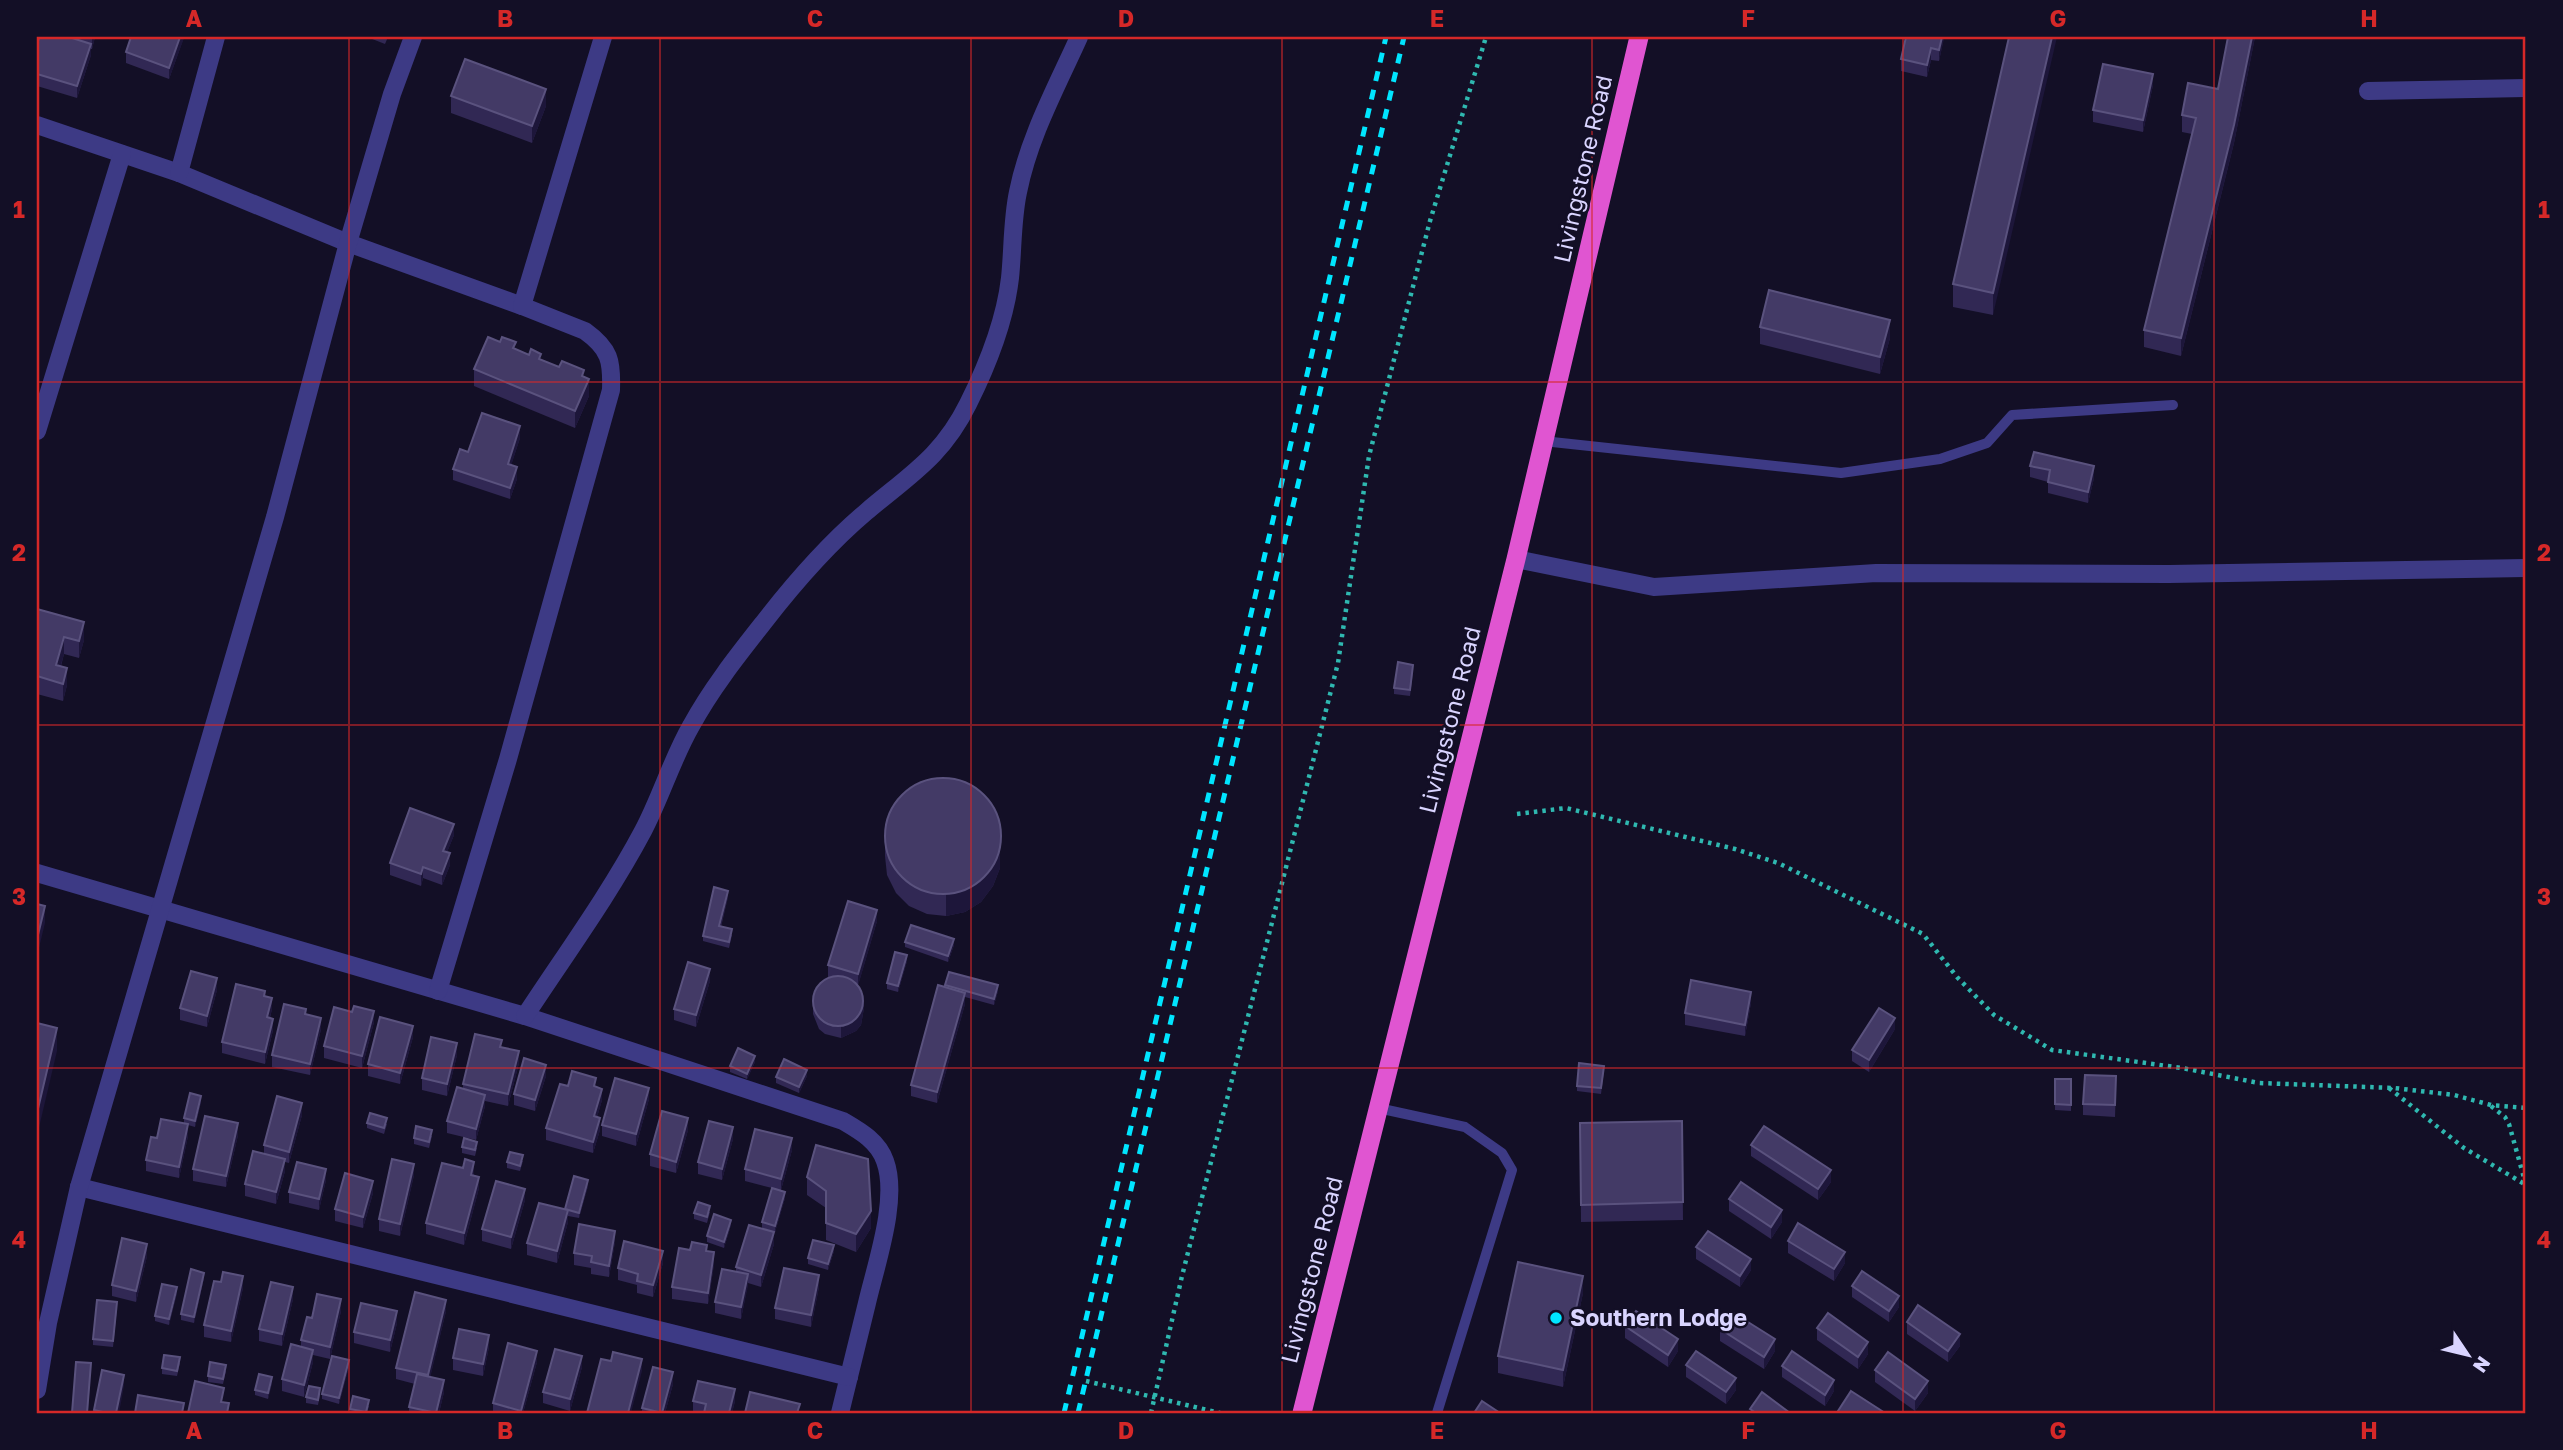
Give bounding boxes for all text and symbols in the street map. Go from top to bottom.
text: A [186,4,203,32]
text: B [497,4,513,32]
text: C [807,4,823,32]
text: D [1118,4,1134,32]
text: E [1430,4,1444,32]
text: F [1741,4,1755,32]
text: G [2050,4,2066,32]
text: H [2360,4,2378,32]
street label: Livingstone Road [1547,72,1617,265]
text: 1 [13,195,25,223]
text: 1 [2538,195,2550,223]
text: 2 [12,538,26,566]
text: 2 [2537,538,2551,566]
street label: Livingstone Road [1412,624,1486,816]
text: 3 [12,882,26,910]
text: 3 [2537,882,2551,910]
street label: Livingstone Road [1274,1174,1348,1366]
text: 4 [12,1225,26,1253]
text: 4 [2537,1225,2551,1253]
place label: Southern Lodge [1570,1303,1747,1331]
marker: Southern Lodge [1548,1310,1564,1326]
north arrow [2434,1320,2504,1390]
text: N [2469,1353,2496,1378]
text: A [186,1416,203,1444]
text: B [497,1416,513,1444]
text: C [807,1416,823,1444]
text: D [1118,1416,1134,1444]
text: E [1430,1416,1444,1444]
text: F [1741,1416,1755,1444]
text: G [2050,1416,2066,1444]
text: H [2360,1416,2378,1444]

